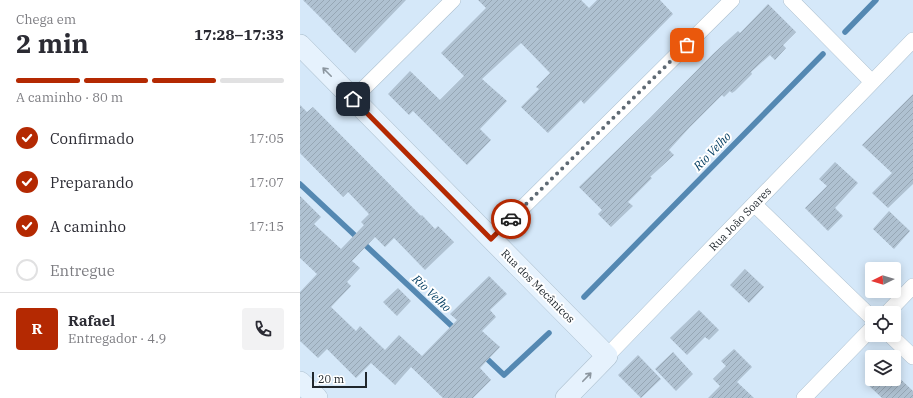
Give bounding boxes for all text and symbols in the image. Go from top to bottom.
text: Chega em [16,11,76,28]
text: 17:28–17:33 [194,25,284,44]
text: 2 min [16,26,89,60]
pin [670,28,704,62]
icon: bag [676,34,698,56]
one-way arrow [322,67,332,77]
pin [336,82,370,116]
icon: home [342,88,364,110]
text: A caminho · 80 m [16,89,123,106]
icon: check [16,127,38,149]
text: Confirmado [50,129,134,148]
water label: Rio Velho [689,129,734,174]
text: 17:05 [249,130,284,147]
icon: check [16,171,38,193]
text: Preparando [50,173,133,192]
text: 17:07 [249,174,284,191]
street label: Rua João Soares [706,184,774,254]
courier [491,199,531,239]
icon: car [500,208,522,230]
icon: check [16,215,38,237]
text: A caminho [50,217,126,236]
text: 17:15 [249,218,284,235]
street label: Rua dos Mecânicos [498,246,578,326]
text: Entregue [50,261,115,280]
north arrow [865,262,901,298]
map controls [865,262,901,386]
water label: Rio Velho [409,271,455,315]
button: locate [865,306,901,342]
button: phone [242,308,284,350]
text: Rafael [68,311,115,330]
text: R [31,319,43,338]
text: Entregador · 4.9 [68,330,166,347]
button: layers [865,350,901,386]
scale bar [312,370,367,389]
text: 20 m [318,372,344,386]
one-way arrow [582,372,591,382]

